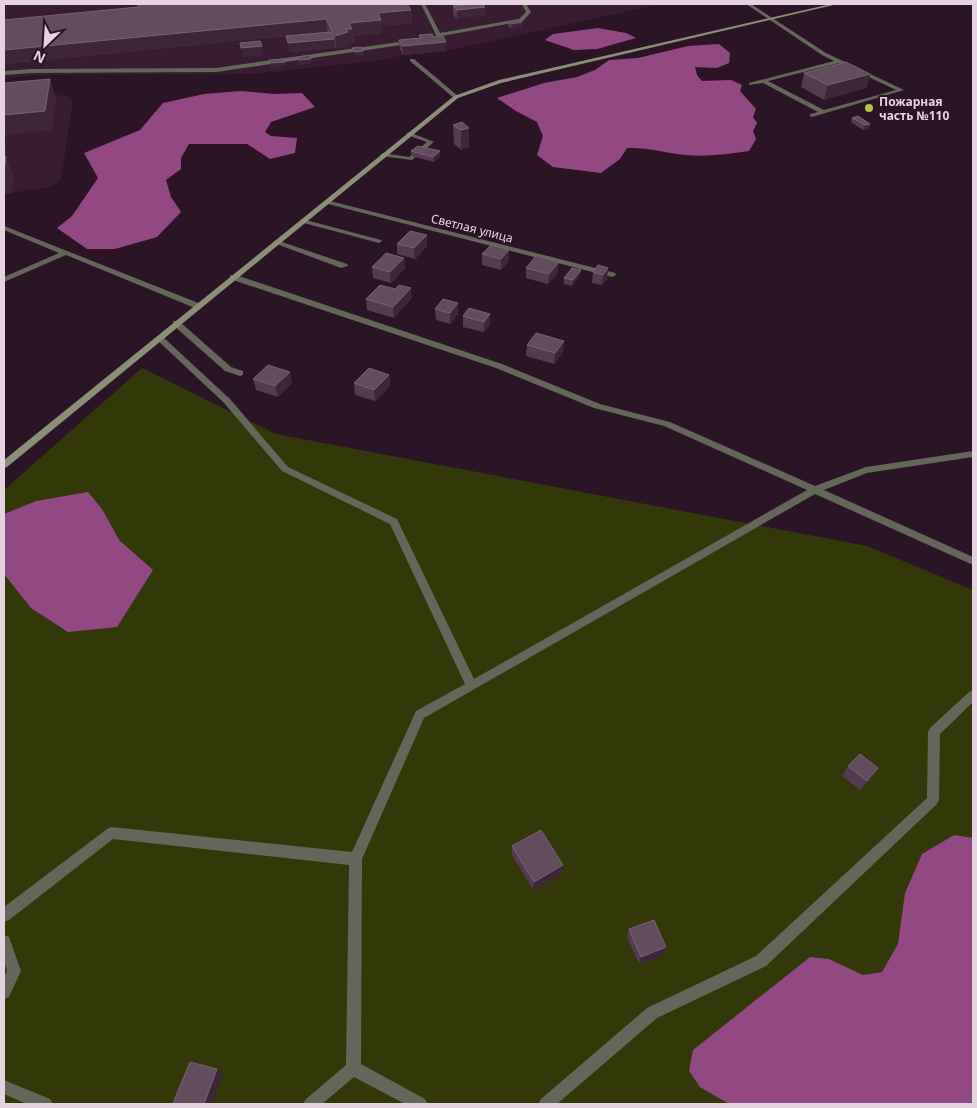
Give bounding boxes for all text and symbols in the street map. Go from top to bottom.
north arrow [20,20,70,70]
text: N [30,46,48,68]
place label: Пожарная часть №110 [879,93,949,124]
marker: Пожарная часть №110 [863,102,875,114]
street label: Светлая улица [429,210,515,246]

